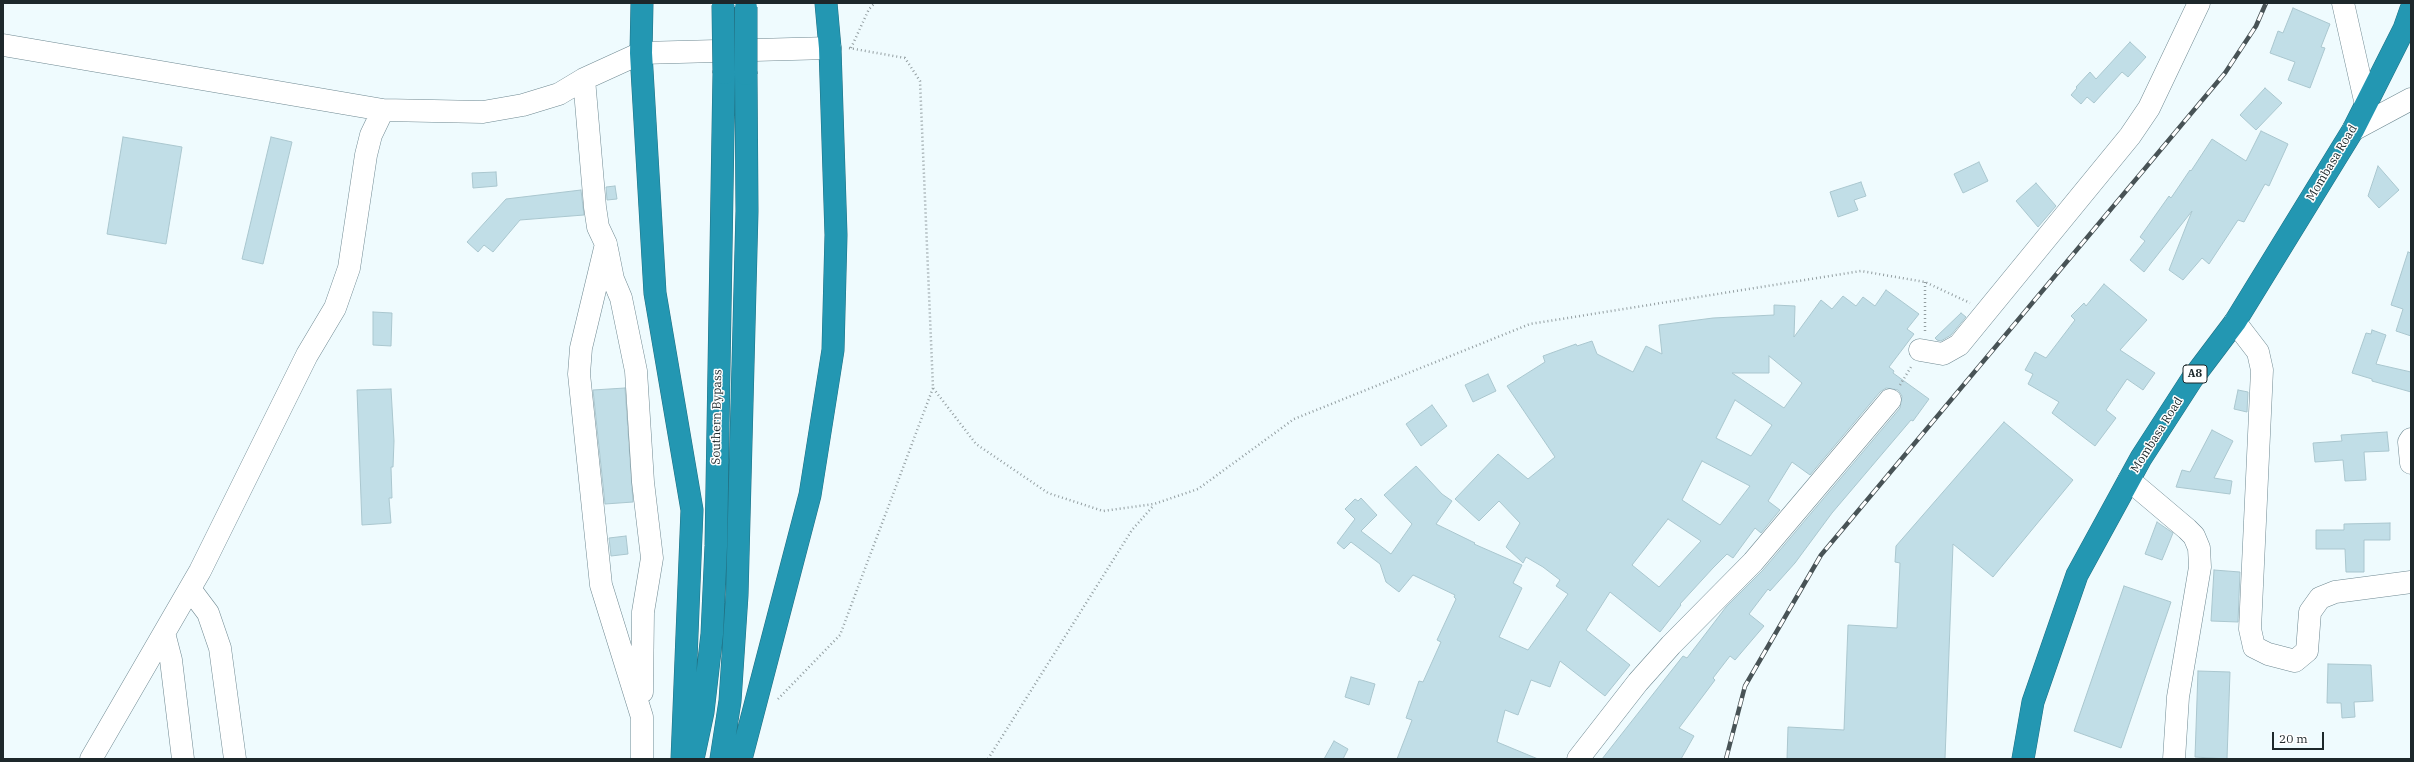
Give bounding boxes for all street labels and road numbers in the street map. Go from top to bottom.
street label: Mombasa Road [2304,122,2360,204]
road number: A8 [2183,365,2207,383]
street label: Southern Bypass [709,369,725,465]
street label: Mombasa Road [2128,395,2186,475]

